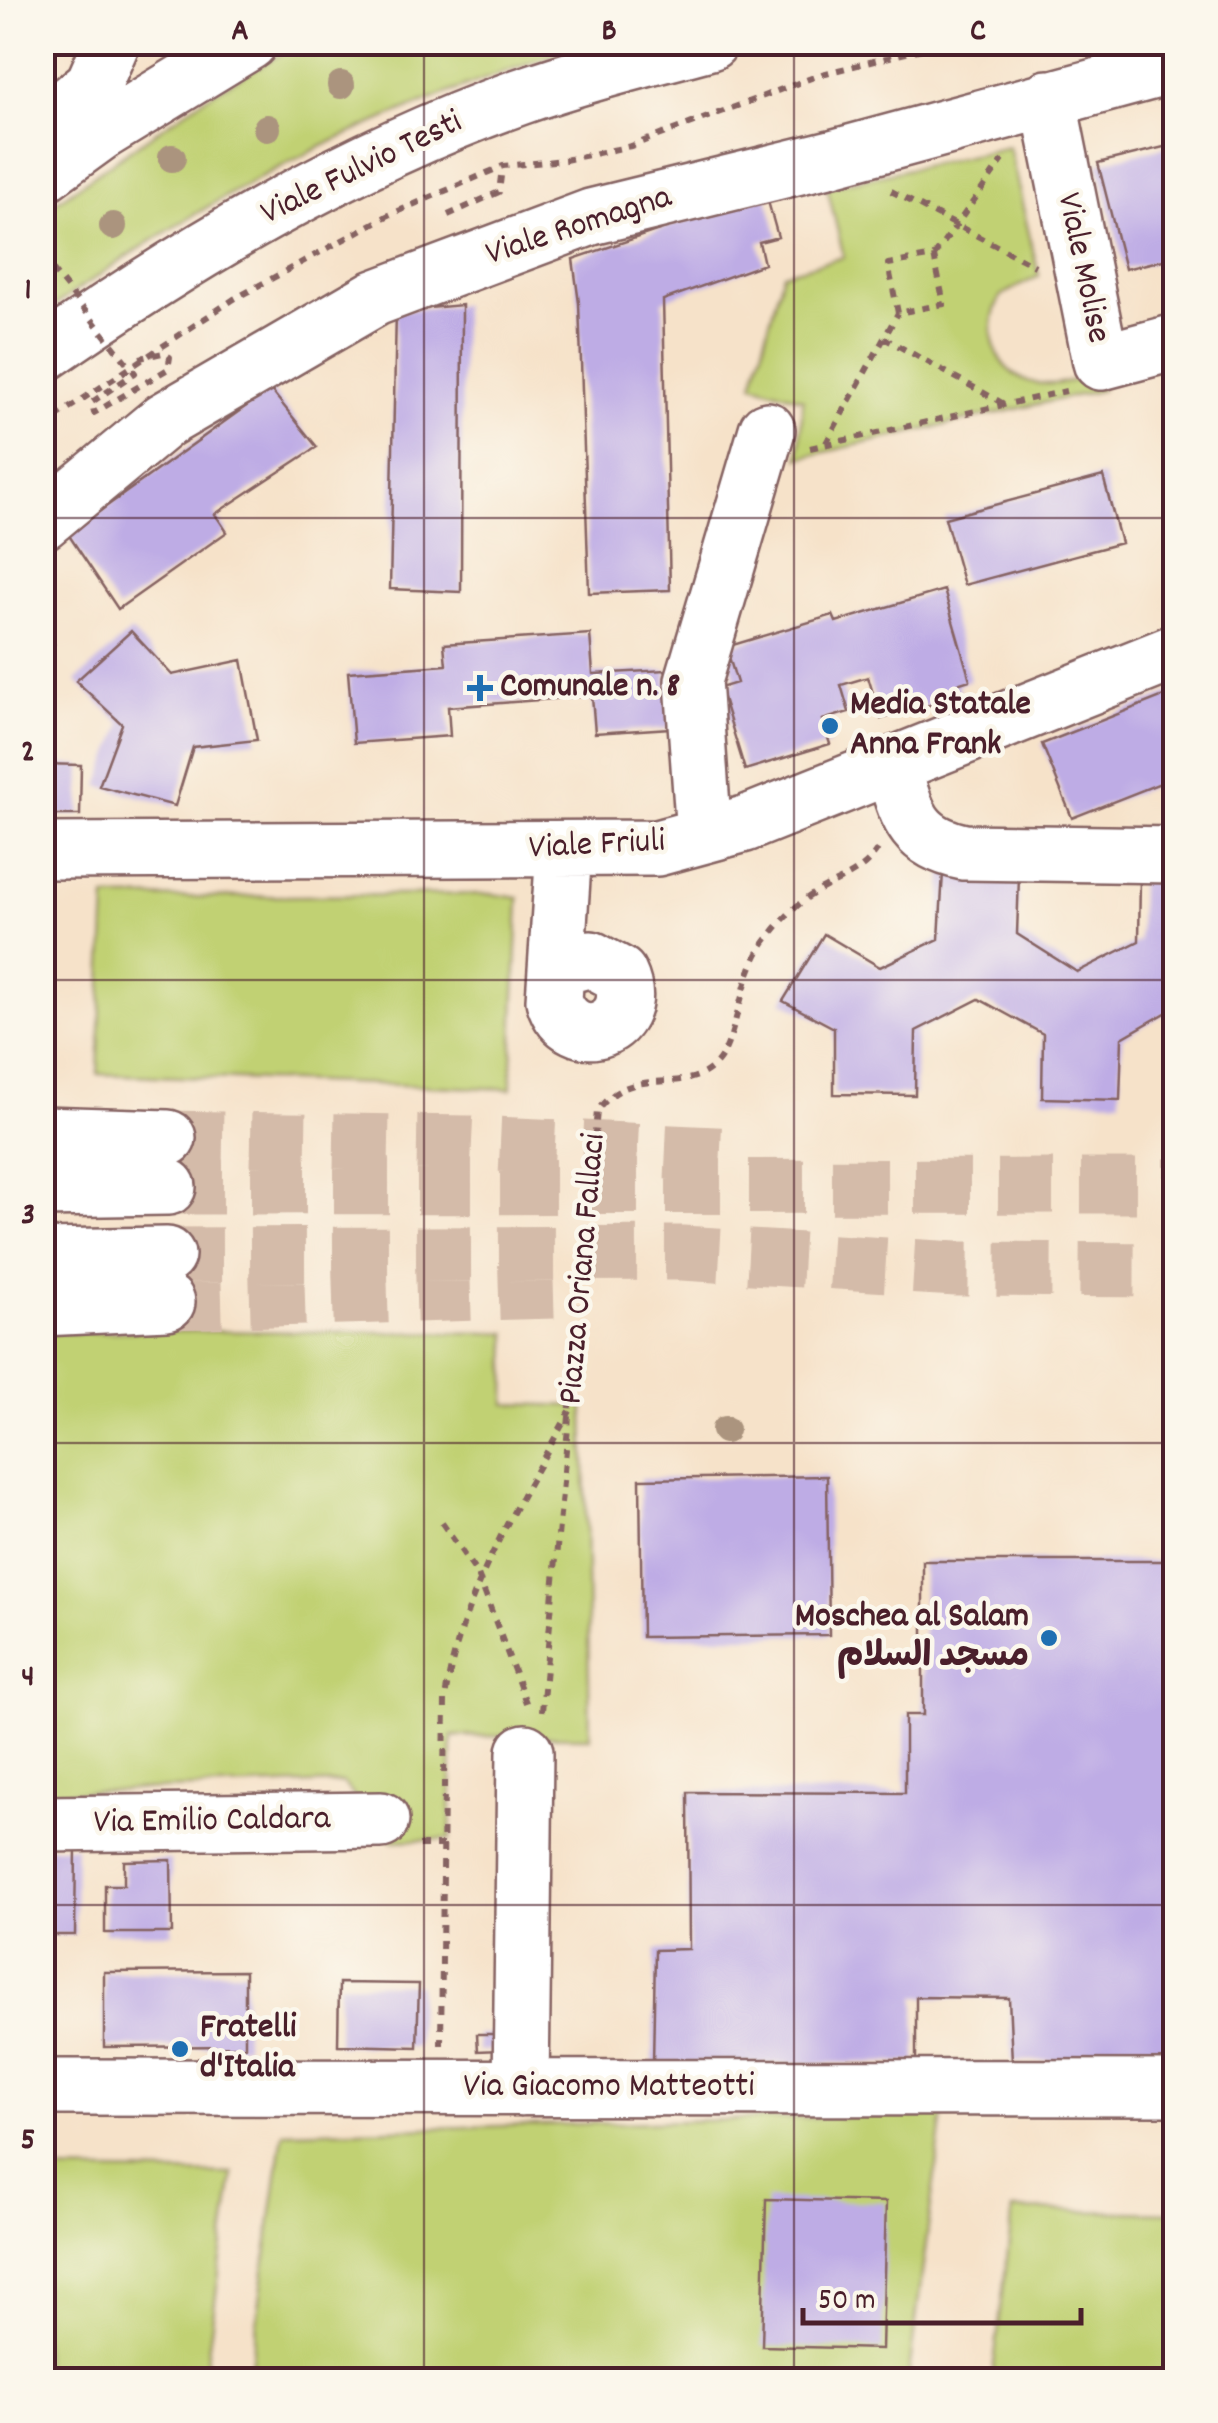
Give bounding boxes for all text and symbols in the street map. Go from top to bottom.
text: A [231,10,249,56]
text: B [601,10,617,56]
text: C [970,10,986,56]
street label: Viale Fulvio Testi [253,99,471,239]
street label: Viale Romagna [480,173,679,281]
street label: Viale Molise [1042,188,1122,348]
text: 1 [24,269,32,315]
place label: Comunale n. 8 [500,663,680,713]
marker: Comunale n. 8 [469,677,491,699]
place label: Media Statale Anna Frank [850,681,1031,771]
marker: Media Statale Anna Frank [819,715,841,737]
text: 2 [21,731,35,777]
street label: Viale Friuli [528,817,666,875]
street label: Piazza Oriana Fallaci [547,1131,621,1407]
text: 3 [21,1194,35,1240]
place label: Moschea al Salam مسجد السلام [795,1593,1029,1683]
marker: Moschea al Salam مسجد السلام [1038,1627,1060,1649]
text: 4 [21,1656,35,1702]
street label: Via Emilio Caldara [93,1795,331,1849]
place label: Fratelli d'Italia [200,2004,297,2094]
marker: Fratelli d'Italia [169,2038,191,2060]
street label: Via Giacomo Matteotti [463,2063,755,2113]
text: 5 [21,2119,35,2165]
scale bar [803,2263,1080,2325]
text: 50 m [818,2281,876,2324]

